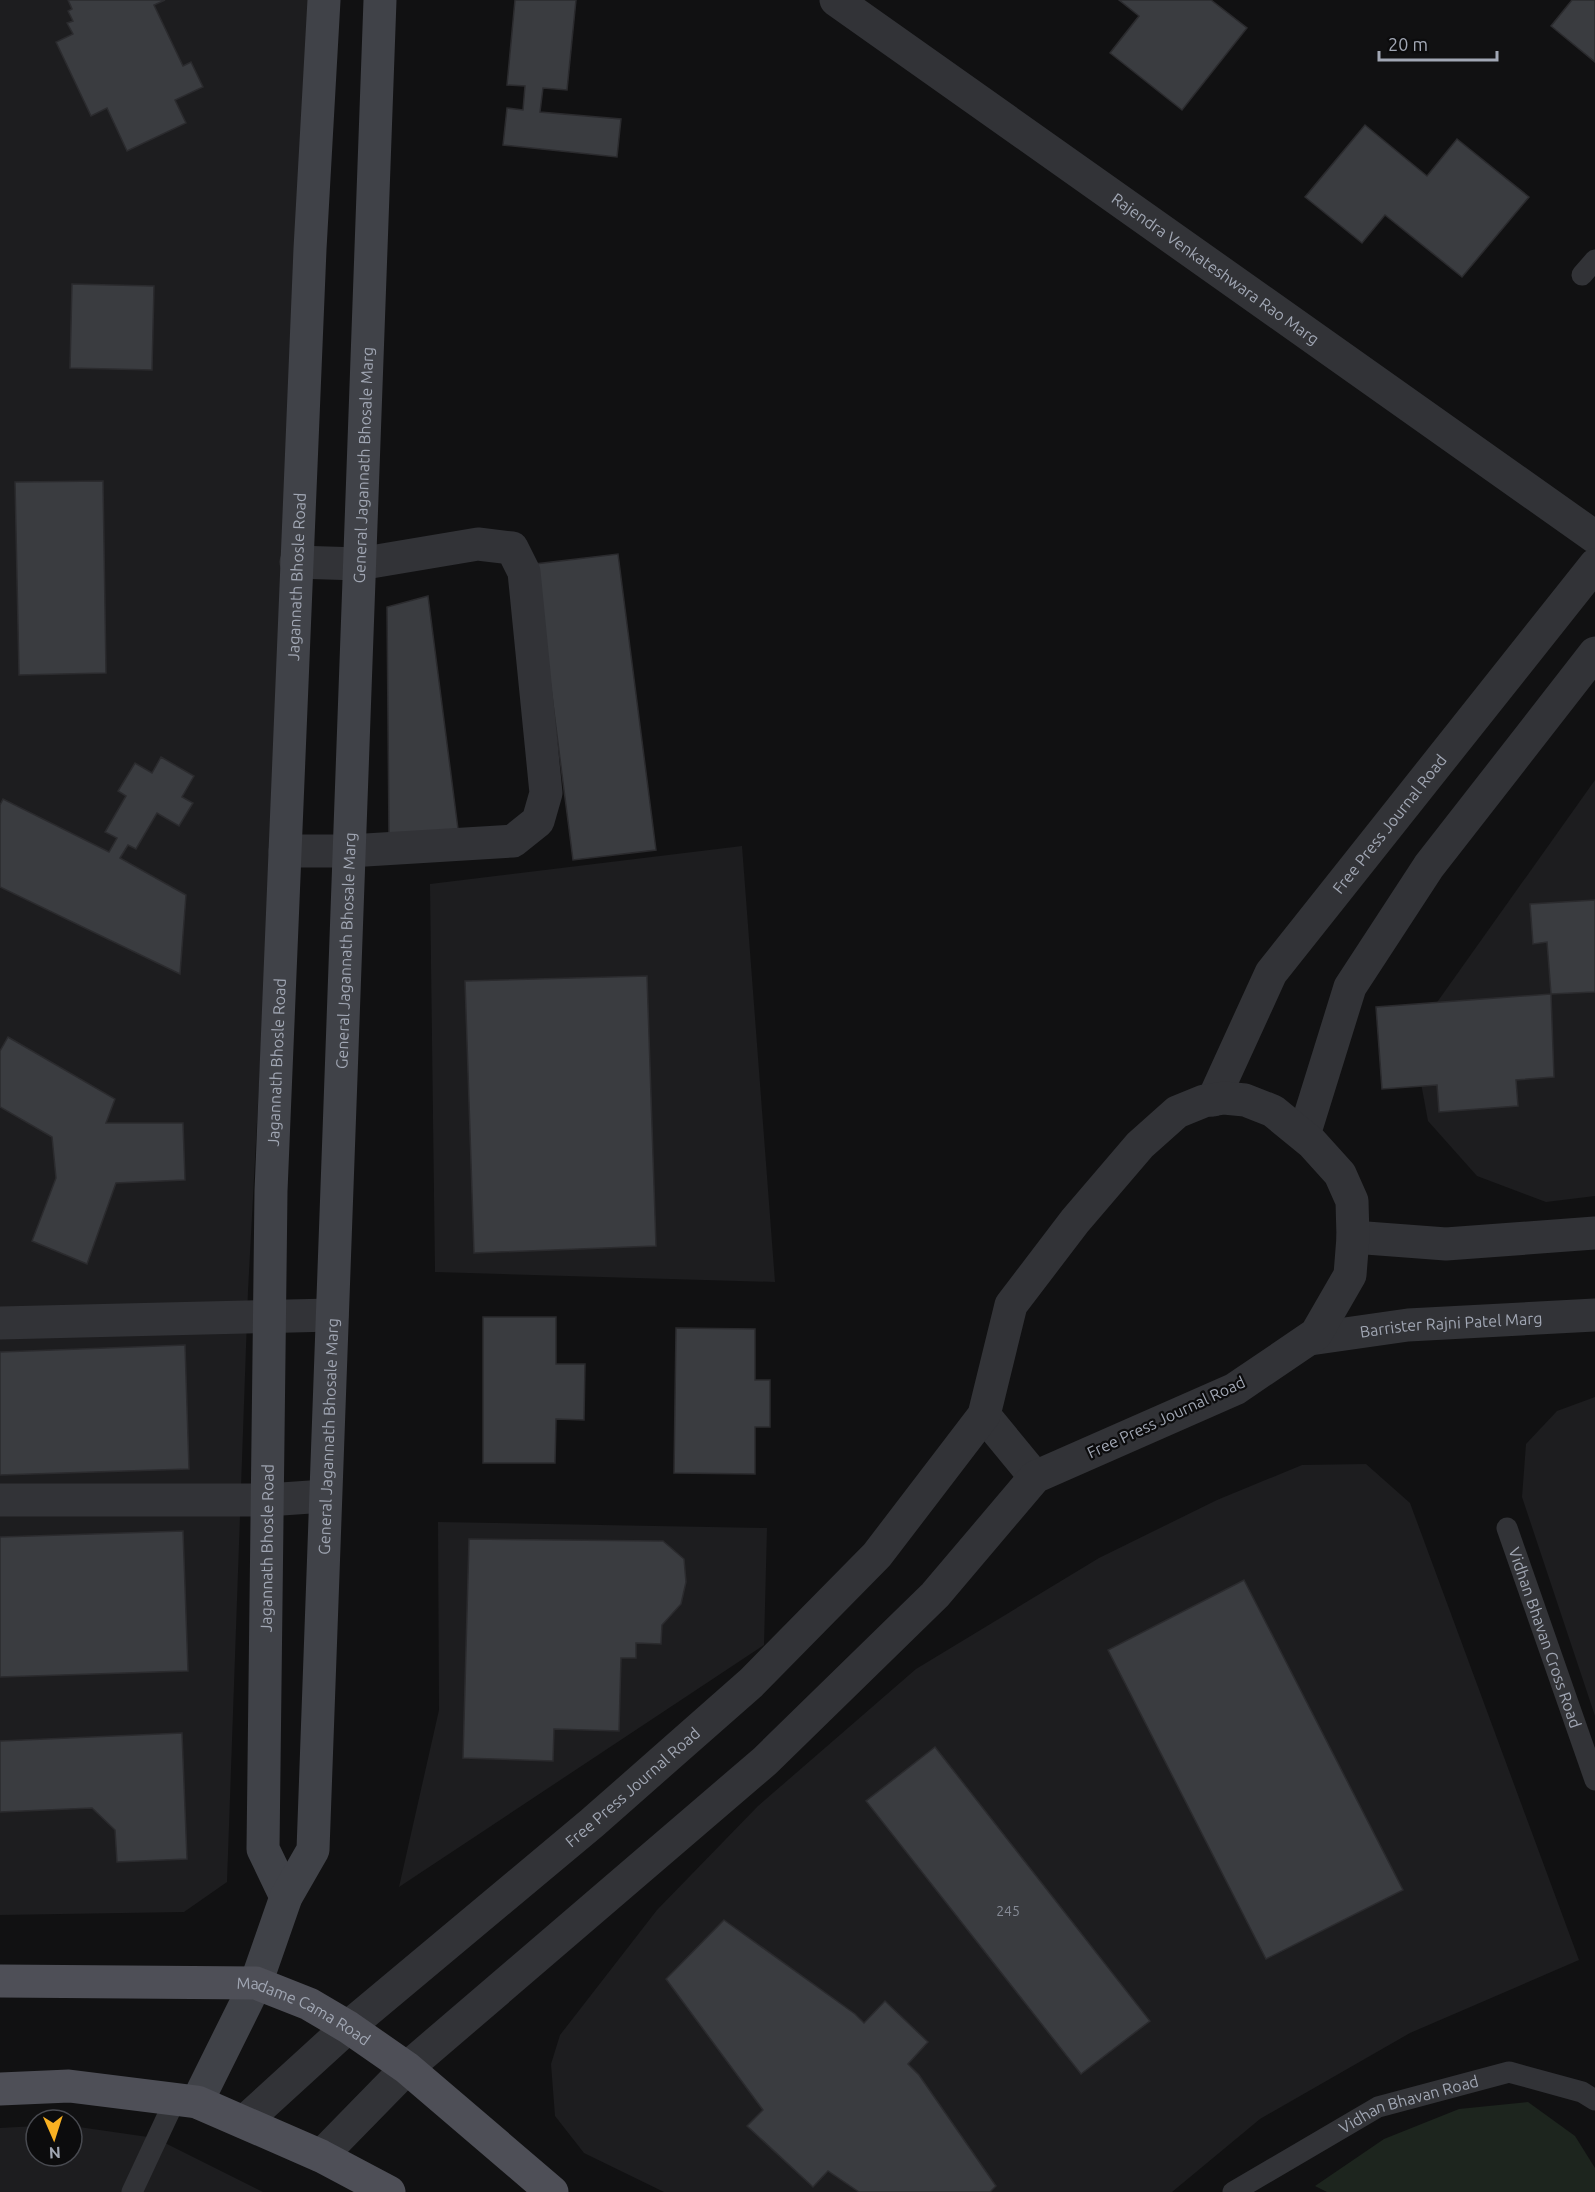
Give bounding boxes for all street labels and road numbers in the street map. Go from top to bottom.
street label: Rajendra Venkateshwara Rao Marg [1108,189,1323,348]
street label: General Jagannath Bhosale Marg [350,346,376,584]
street label: Jagannath Bhosle Road [284,492,309,661]
street label: Free Press Journal Road [1329,751,1450,897]
street label: General Jagannath Bhosale Marg [332,832,359,1069]
street label: Jagannath Bhosle Road [264,978,289,1147]
street label: Barrister Rajni Patel Marg [1359,1309,1543,1341]
street label: General Jagannath Bhosale Marg [315,1318,341,1555]
street label: Free Press Journal Road [1084,1372,1248,1462]
street label: Jagannath Bhosle Road [257,1464,277,1633]
street label: Vidhan Bhavan Cross Road [1505,1545,1585,1730]
street label: Free Press Journal Road [562,1724,703,1850]
street label: Madame Cama Road [237,1974,374,2049]
street label: Vidhan Bhavan Road [1336,2072,1480,2137]

